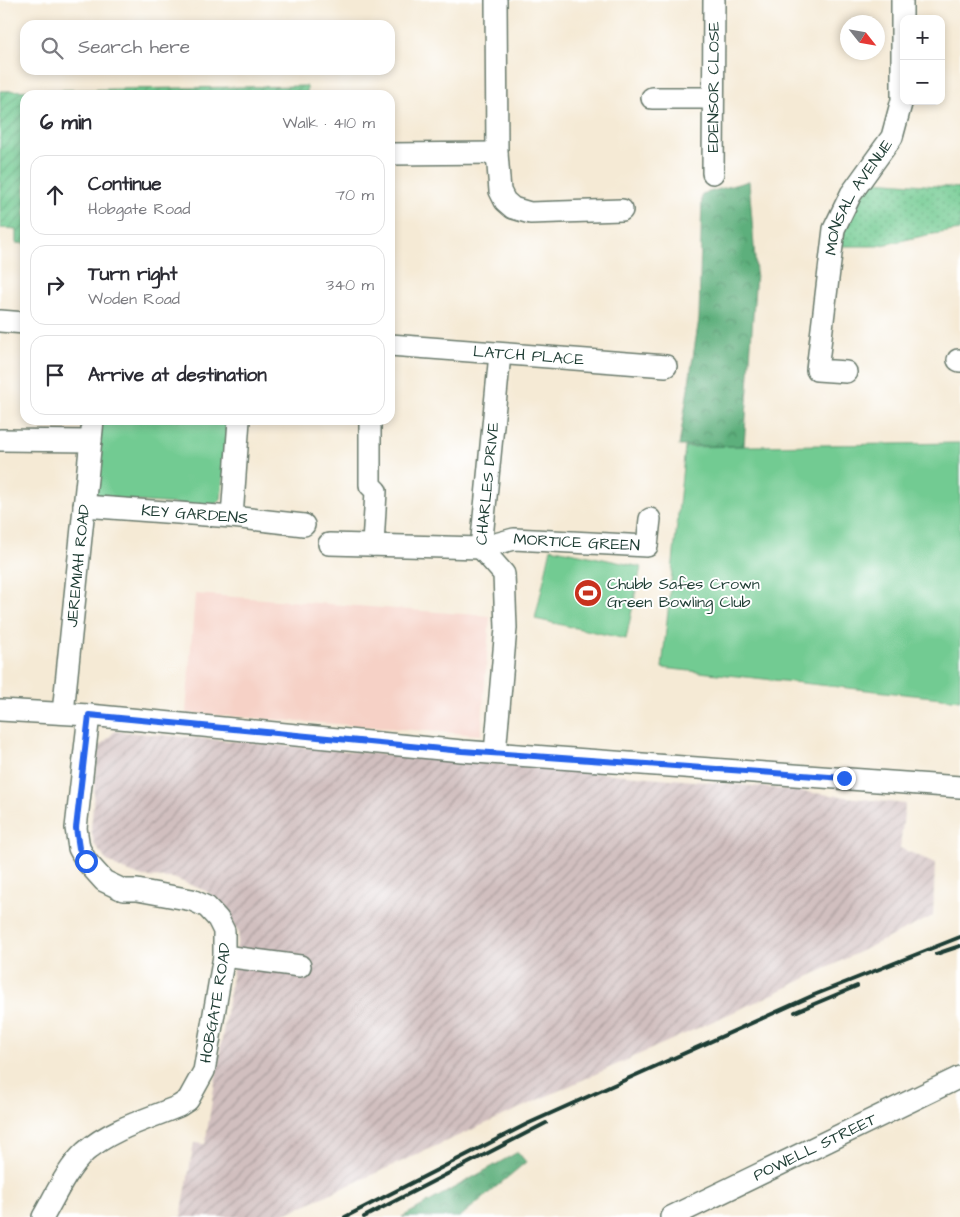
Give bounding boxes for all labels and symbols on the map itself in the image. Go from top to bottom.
north arrow [840,15,885,60]
street label: EDENSOR CLOSE [702,21,725,153]
street label: MONSAL AVENUE [820,134,898,256]
street label: LATCH PLACE [472,340,585,371]
street label: CHARLES DRIVE [470,420,504,546]
street label: KEY GARDENS [141,499,249,530]
street label: JEREMIAH ROAD [61,503,95,628]
street label: MORTICE GREEN [513,528,640,557]
place label: Chubb Safes Crown Green Bowling Club [607,573,760,614]
sports icon: Chubb Safes Crown Green Bowling Club [573,578,603,608]
route end [833,767,856,790]
route start [75,850,98,873]
street label: HOBGATE ROAD [195,943,235,1065]
street label: POWELL STREET [750,1108,880,1186]

